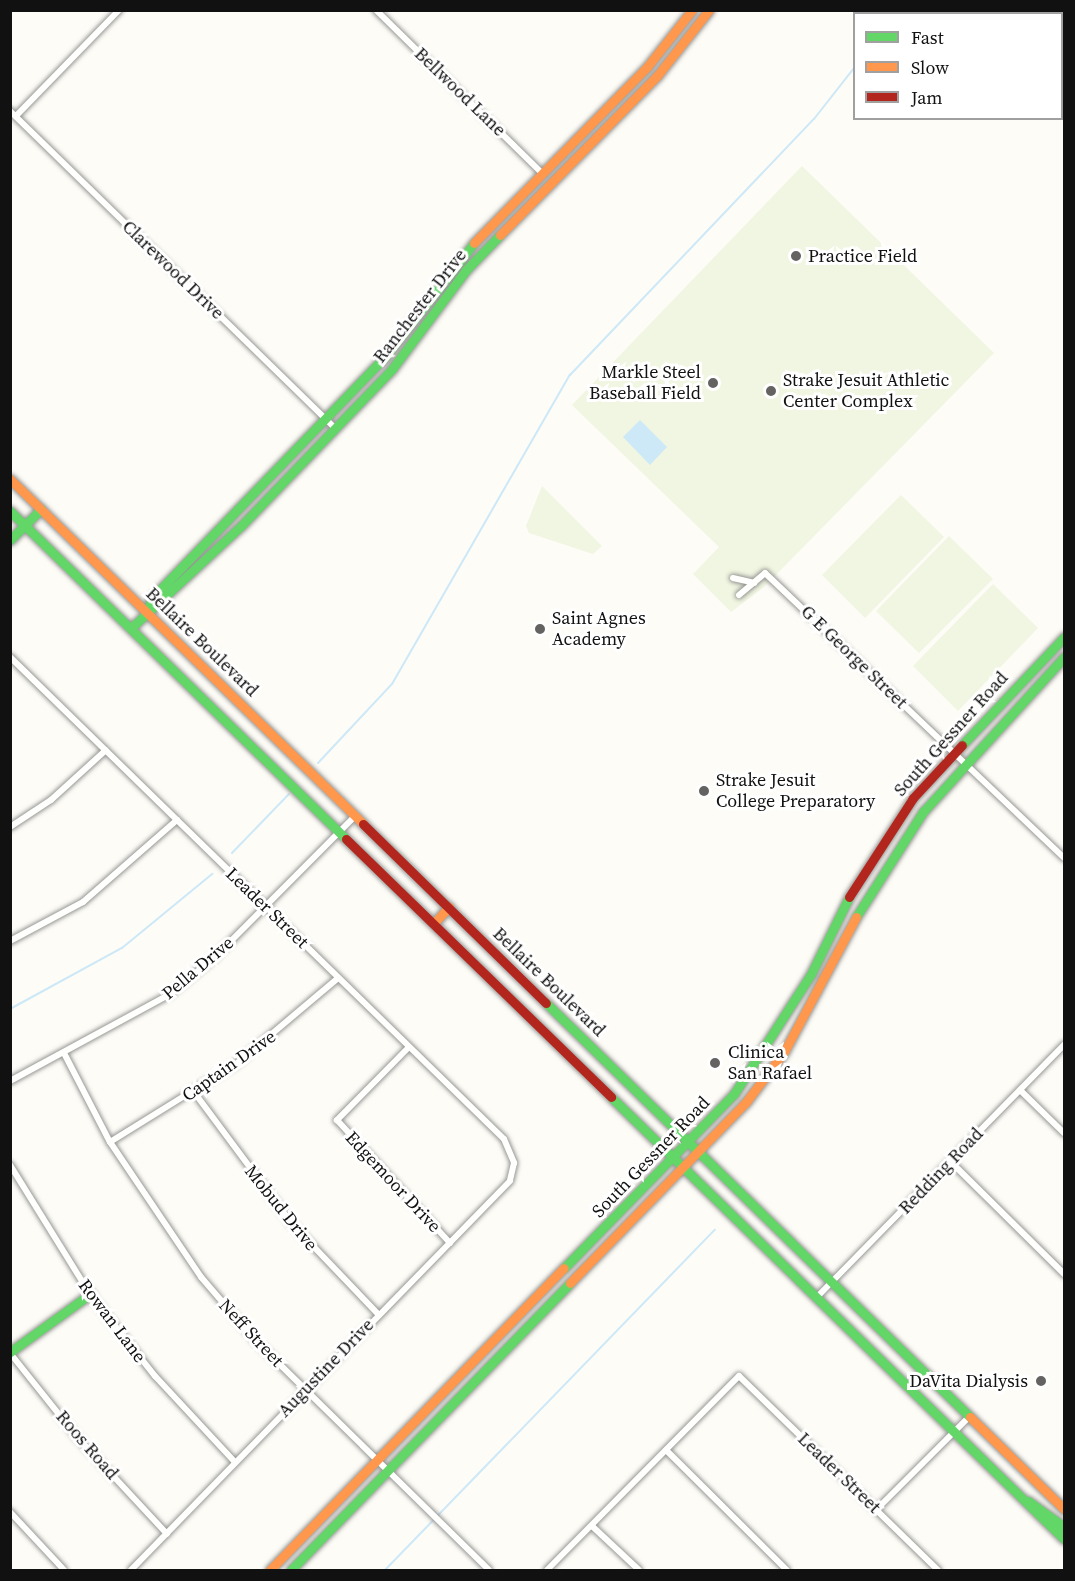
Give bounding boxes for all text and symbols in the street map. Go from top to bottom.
legend [853,12,1063,120]
text: Fast [911,25,944,50]
street label: Bellwood Lane [410,43,510,141]
text: Slow [911,55,949,80]
text: Jam [911,85,943,110]
street label: Clarewood Drive [118,216,228,324]
street label: Ranchester Drive [369,245,471,367]
place label: Practice Field [808,245,917,267]
marker: Practice Field [789,249,803,263]
place label: Markle Steel Baseball Field [589,362,701,404]
place label: Strake Jesuit Athletic Center Complex [783,370,949,412]
marker: Markle Steel Baseball Field [706,376,720,390]
marker: Strake Jesuit Athletic Center Complex [764,384,778,398]
street label: Bellaire Boulevard [141,583,263,701]
street label: G E George Street [796,601,912,713]
place label: Saint Agnes Academy [552,608,646,650]
marker: Saint Agnes Academy [533,622,547,636]
street label: South Gessner Road [889,667,1013,801]
place label: Strake Jesuit College Preparatory [716,770,875,812]
marker: Strake Jesuit College Preparatory [697,784,711,798]
street label: Leader Street [221,863,313,953]
street label: Bellaire Boulevard [488,923,610,1041]
street label: Pella Drive [158,932,238,1004]
street label: Captain Drive [178,1026,280,1106]
place label: Clinica San Rafael [728,1042,812,1084]
marker: Clinica San Rafael [706,1054,724,1072]
street label: South Gessner Road [588,1092,714,1222]
street label: Redding Road [894,1123,988,1219]
street label: Edgemoor Drive [341,1127,445,1237]
street label: Mobud Drive [240,1161,322,1255]
street label: Rowan Lane [74,1275,150,1367]
street label: Neff Street [214,1295,288,1371]
street label: Augustine Drive [274,1314,378,1422]
place label: DaVita Dialysis [909,1370,1028,1392]
marker: DaVita Dialysis [1032,1372,1050,1390]
street label: Roos Road [51,1406,123,1484]
street label: Leader Street [793,1428,885,1518]

